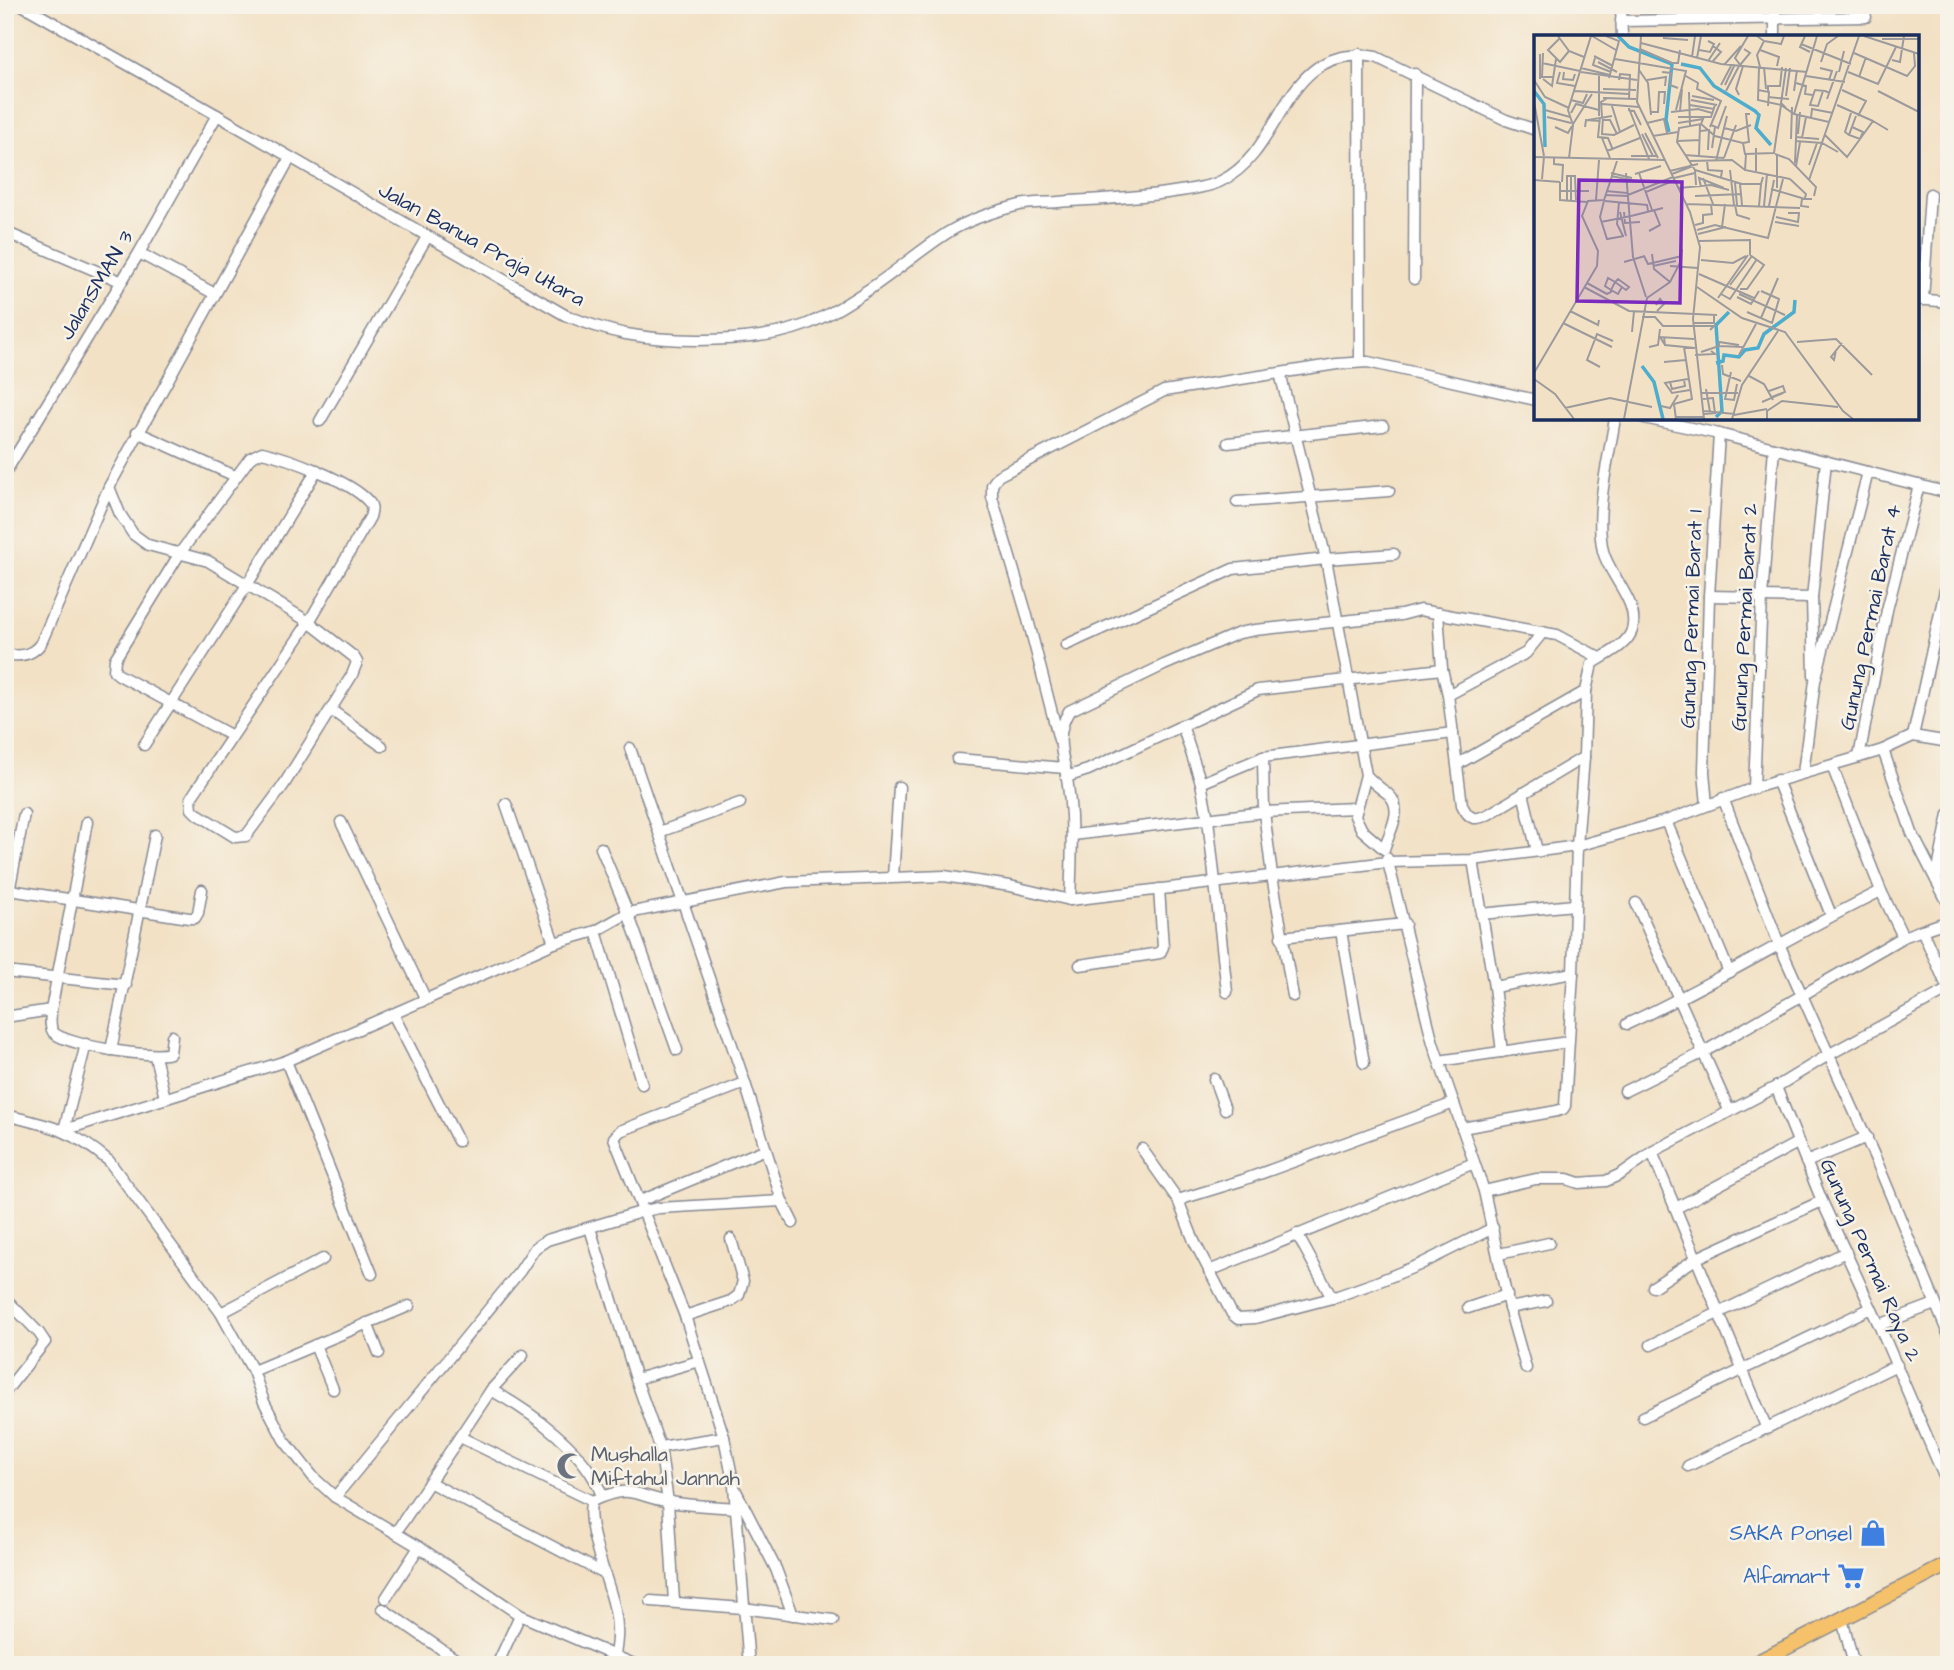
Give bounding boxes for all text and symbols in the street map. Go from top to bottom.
inset map [1534,35,1919,420]
street label: Jalan Banua Praja Utara [373,175,591,314]
street label: JalanSMAN 3 [52,225,141,345]
street label: Gunung Permai Barat 2 [1724,502,1767,732]
street label: Gunung Permai Barat 4 [1832,502,1911,733]
street label: Gunung Permai Barat 1 [1673,509,1712,729]
street label: Gunung Permai Raya 2 [1811,1154,1928,1367]
place label: Mushalla Miftahul Jannah [591,1440,740,1493]
mosque icon: Mushalla Miftahul Jannah [555,1451,585,1481]
shop icon: SAKA Ponsel [1858,1518,1888,1548]
place label: SAKA Ponsel [1730,1519,1852,1548]
supermarket icon: Alfamart [1836,1561,1866,1591]
place label: Alfamart [1743,1562,1831,1591]

